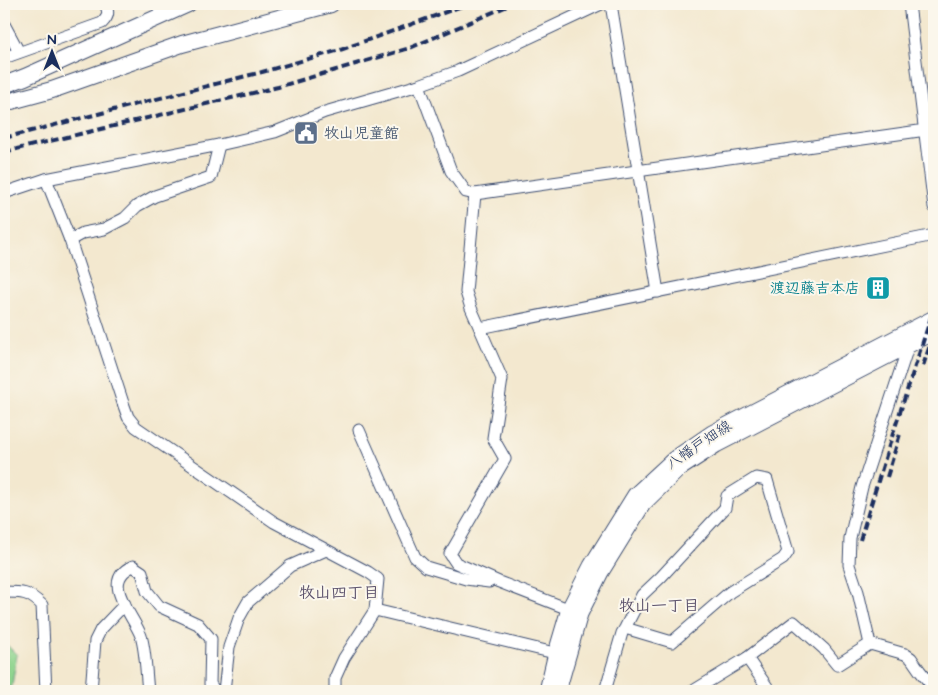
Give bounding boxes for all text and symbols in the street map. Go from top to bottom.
north arrow [28,28,78,78]
text: N [48,30,57,50]
public building icon: 牧山児童館 [293,120,319,146]
place label: 牧山児童館 [324,123,399,144]
building icon: 渡辺藤吉本店 [865,275,891,301]
place label: 渡辺藤吉本店 [770,278,860,299]
street label: 八幡戸畑線 [662,415,736,475]
district label: 牧山四丁目 [299,582,379,604]
district label: 牧山一丁目 [619,595,699,617]

